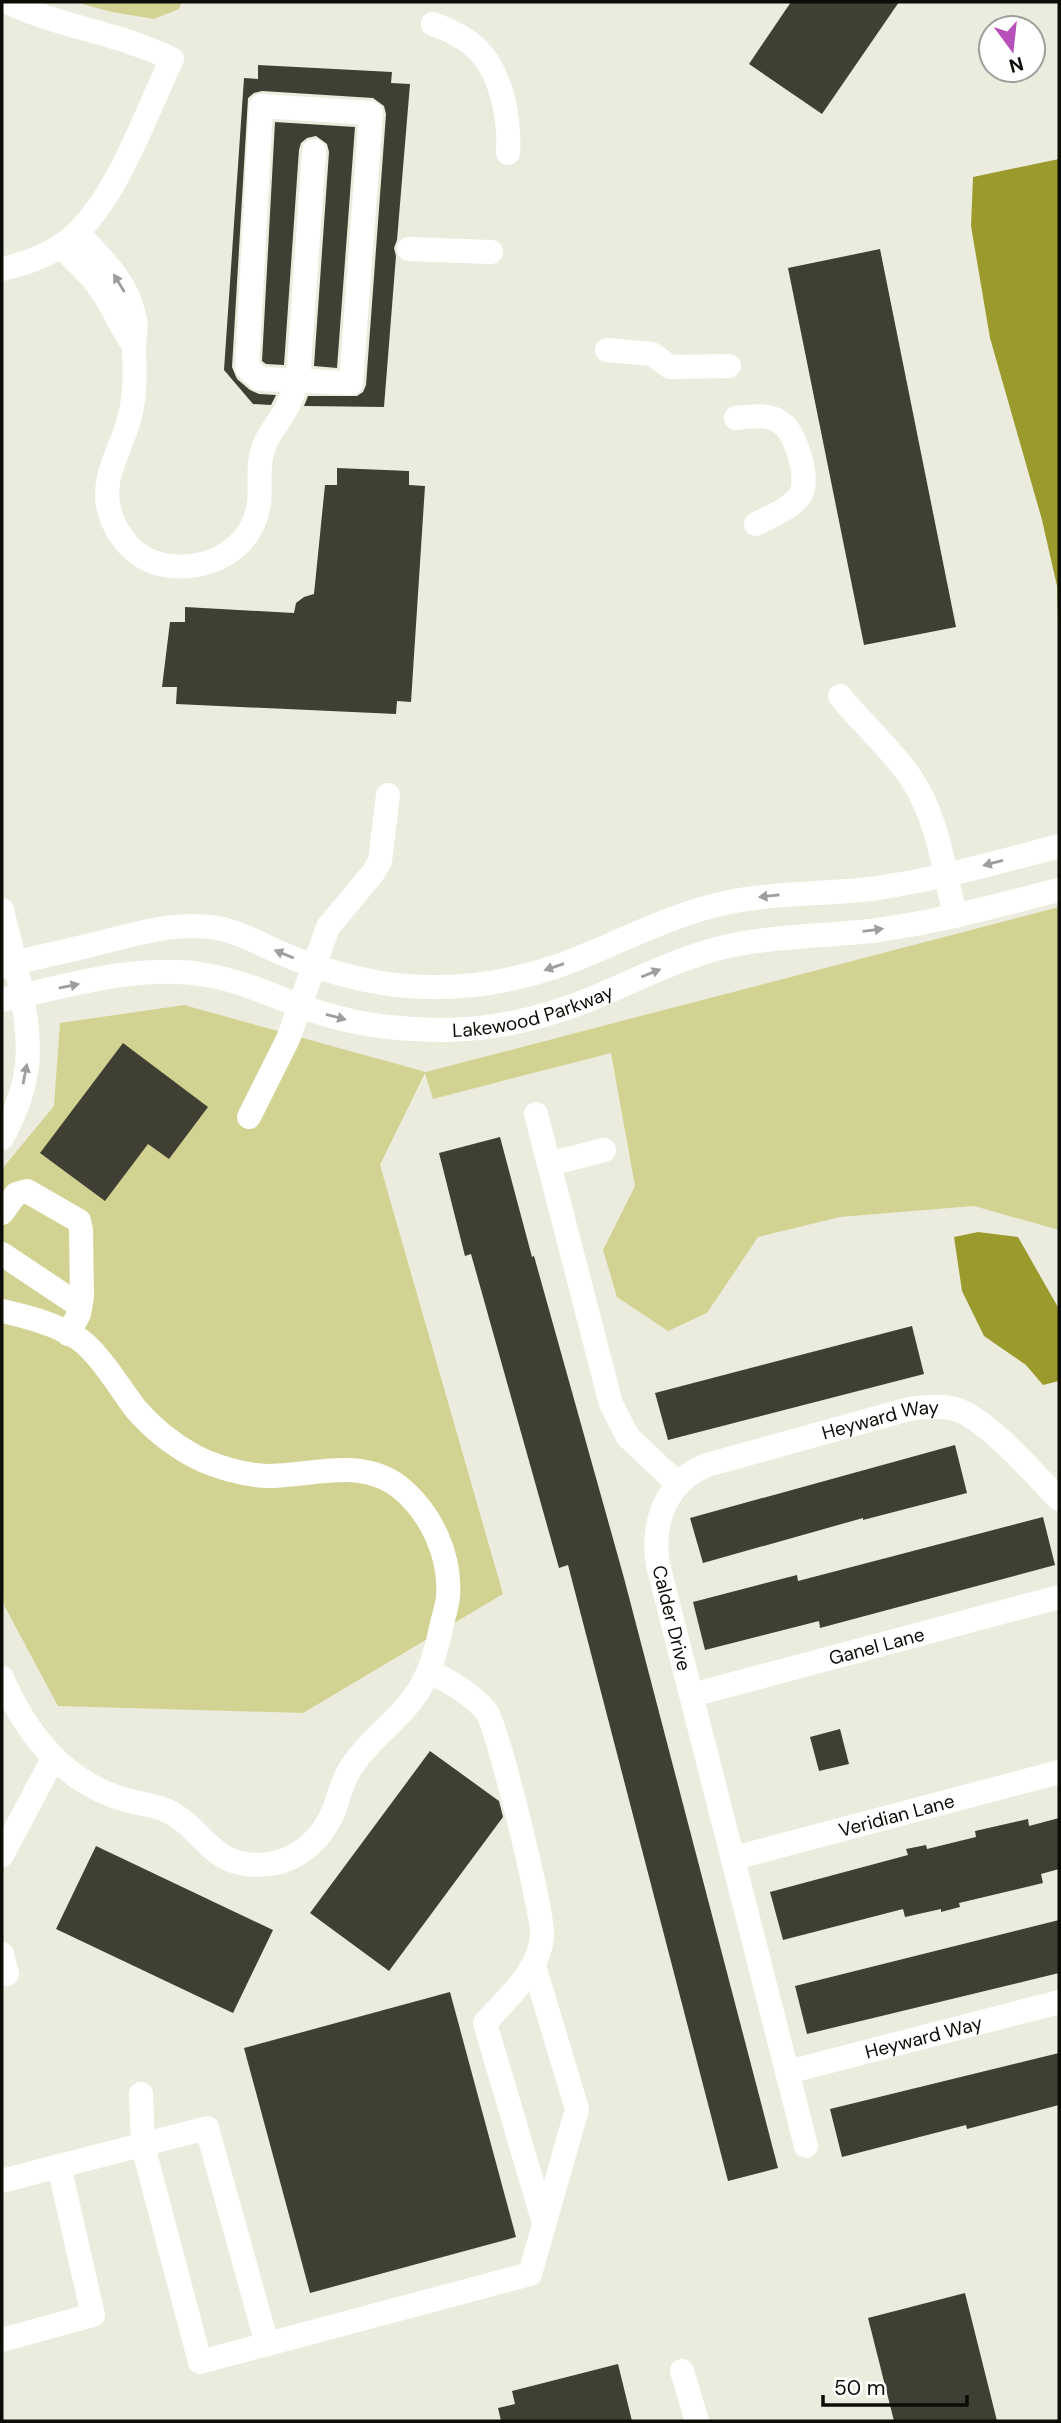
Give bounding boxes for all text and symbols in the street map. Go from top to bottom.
north arrow [977,14,1047,84]
text: N [1006,51,1026,79]
one-way arrow [113,273,126,292]
one-way arrow [982,858,1004,869]
one-way arrow [757,891,779,902]
one-way arrow [862,925,884,936]
one-way arrow [273,948,294,959]
one-way arrow [543,962,564,973]
one-way arrow [641,968,662,979]
street label: Lakewood Parkway [452,979,618,1043]
one-way arrow [58,981,80,992]
one-way arrow [326,1012,348,1023]
one-way arrow [19,1063,30,1085]
street label: Heyward Way [819,1395,940,1446]
street label: Calder Drive [646,1563,697,1674]
street label: Ganel Lane [826,1622,927,1671]
street label: Veridian Lane [836,1788,957,1843]
street label: Heyward Way [862,2010,985,2065]
scale bar [823,2364,967,2408]
text: 50 m [834,2374,885,2402]

